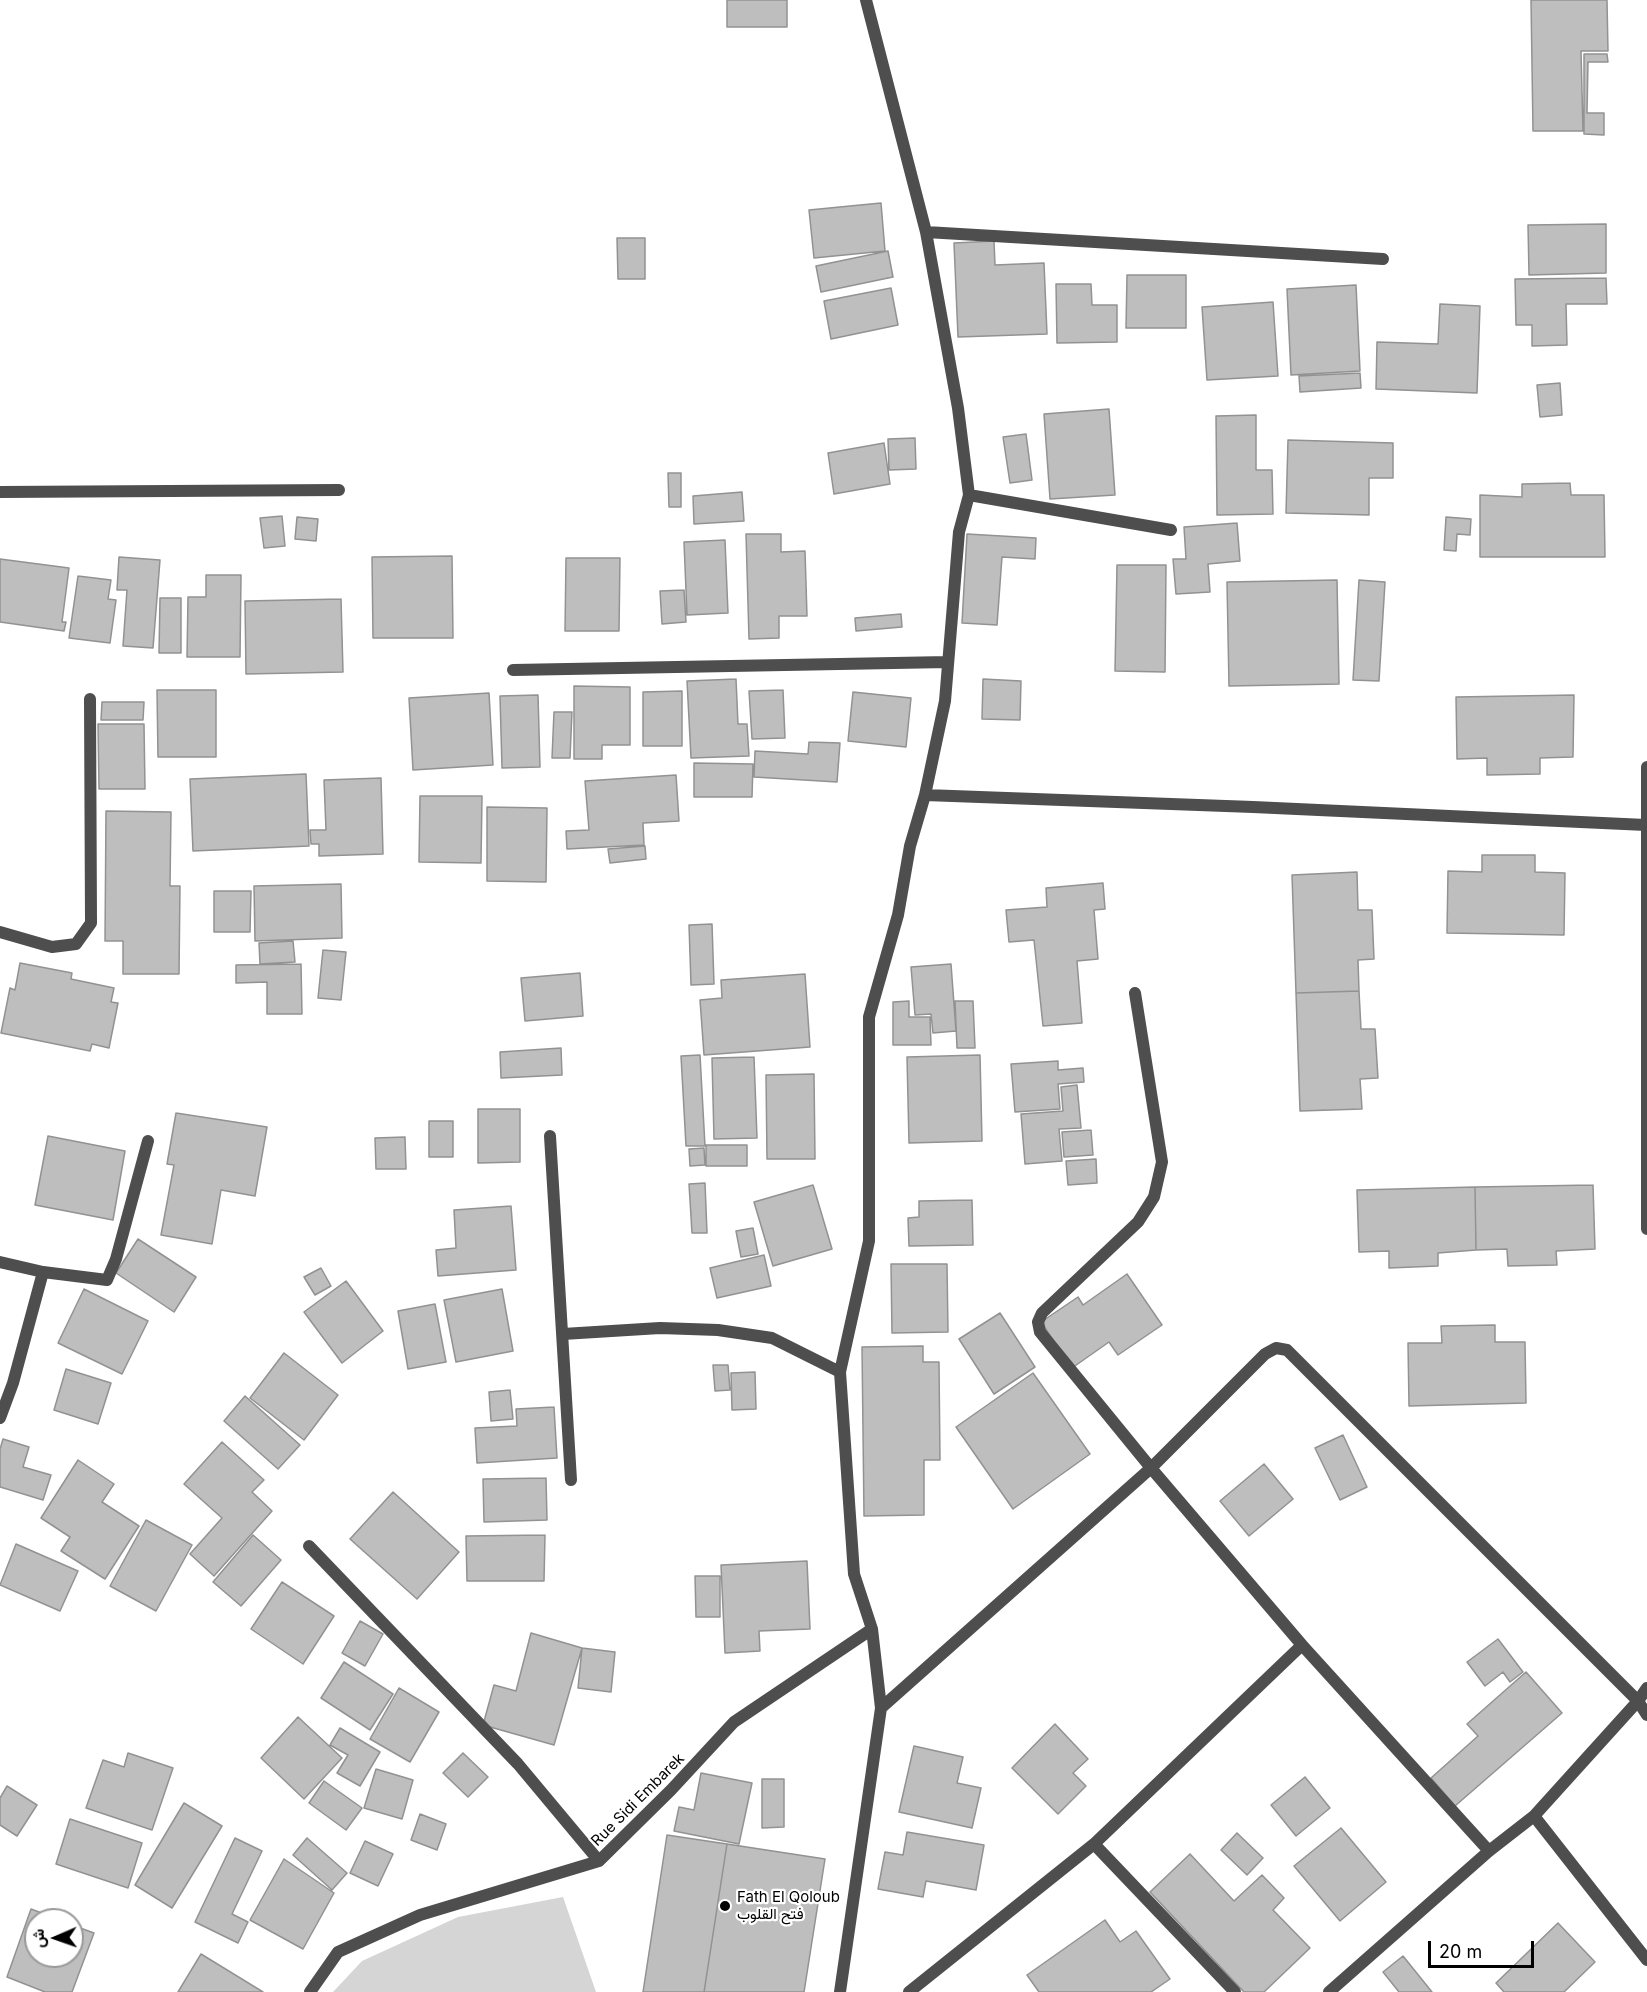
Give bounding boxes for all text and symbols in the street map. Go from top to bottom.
street label: Rue Sidi Embarek [588,1750,688,1850]
place label: Fath El Qoloub فتح القلوب [737,1888,840,1923]
marker: Fath El Qoloub فتح القلوب [718,1899,732,1913]
north arrow [24,1908,84,1968]
text: ش [28,1929,48,1949]
scale bar [1431,1929,1538,1967]
text: 20 m [1439,1941,1482,1962]

